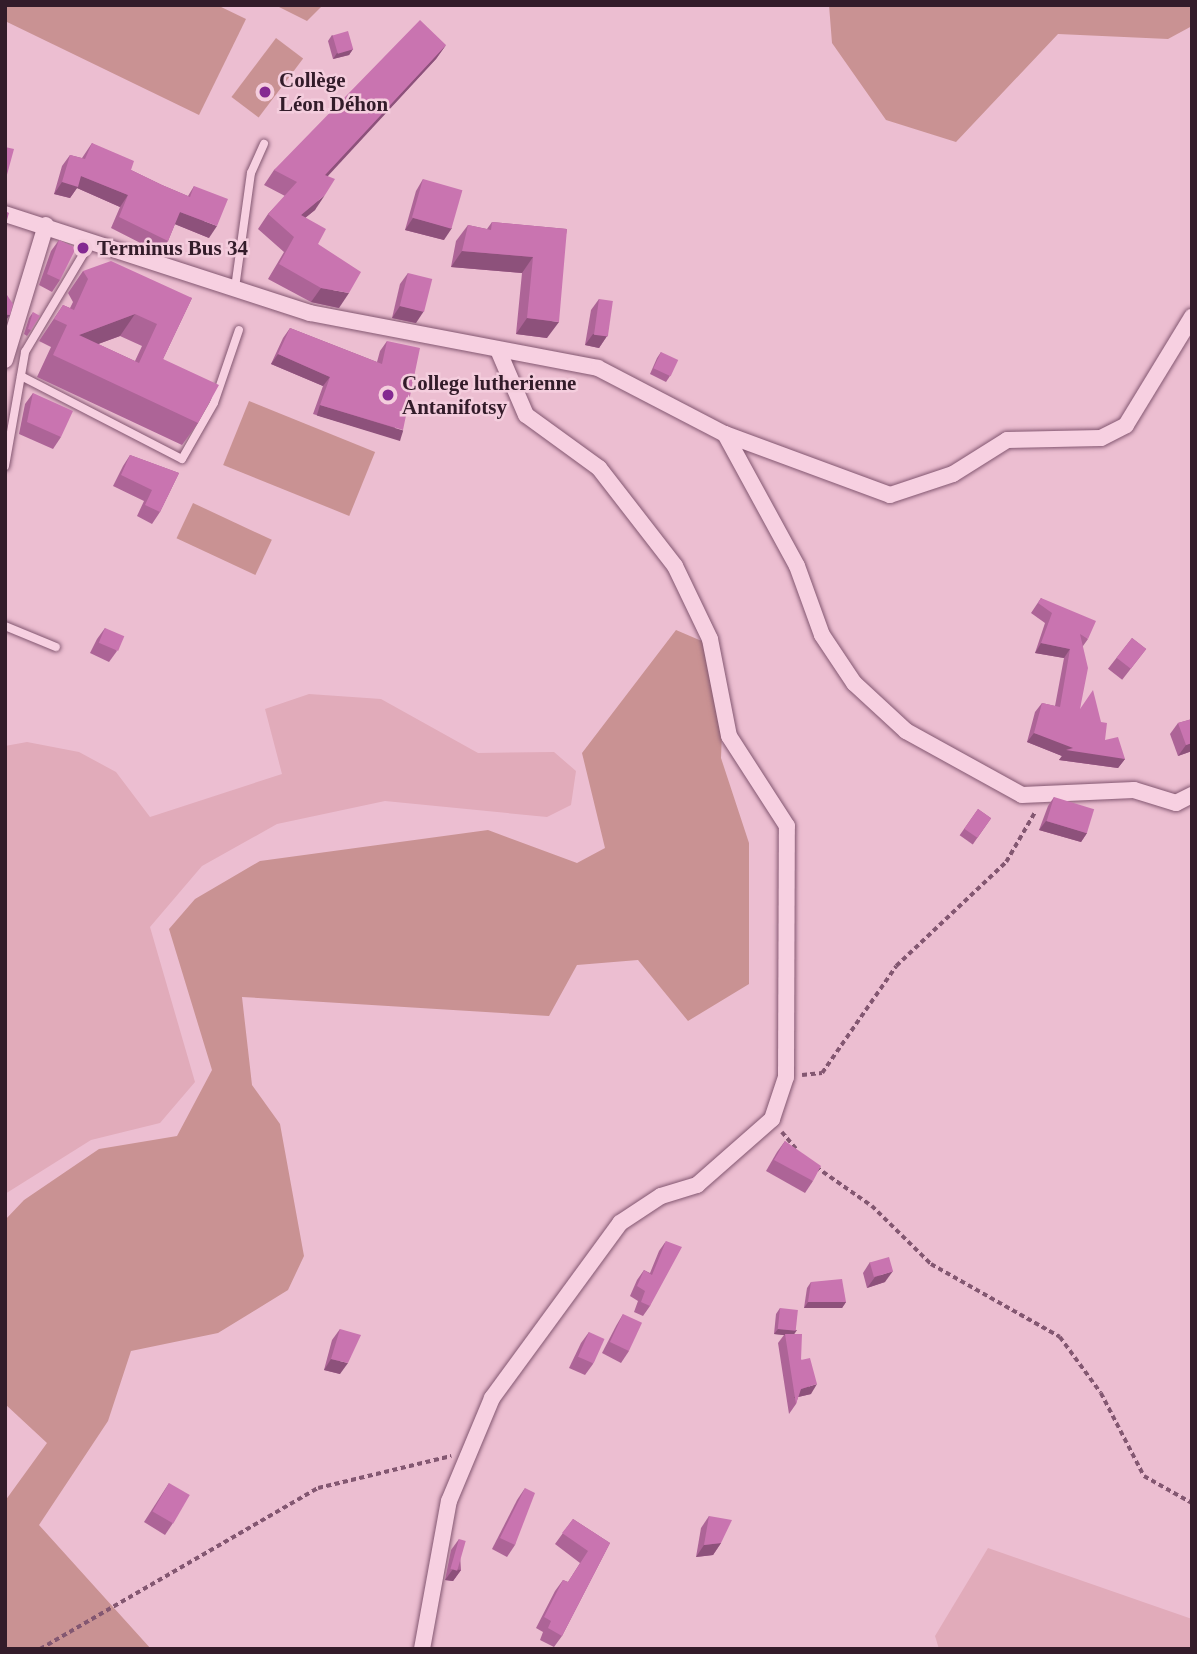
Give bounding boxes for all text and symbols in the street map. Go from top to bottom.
place label: Collège Léon Déhon [279,67,388,117]
marker: Collège Léon Déhon [257,84,273,100]
place label: Terminus Bus 34 [97,235,248,261]
marker: Terminus Bus 34 [75,240,91,256]
place label: College lutherienne Antanifotsy [402,370,576,420]
marker: College lutherienne Antanifotsy [380,387,396,403]

